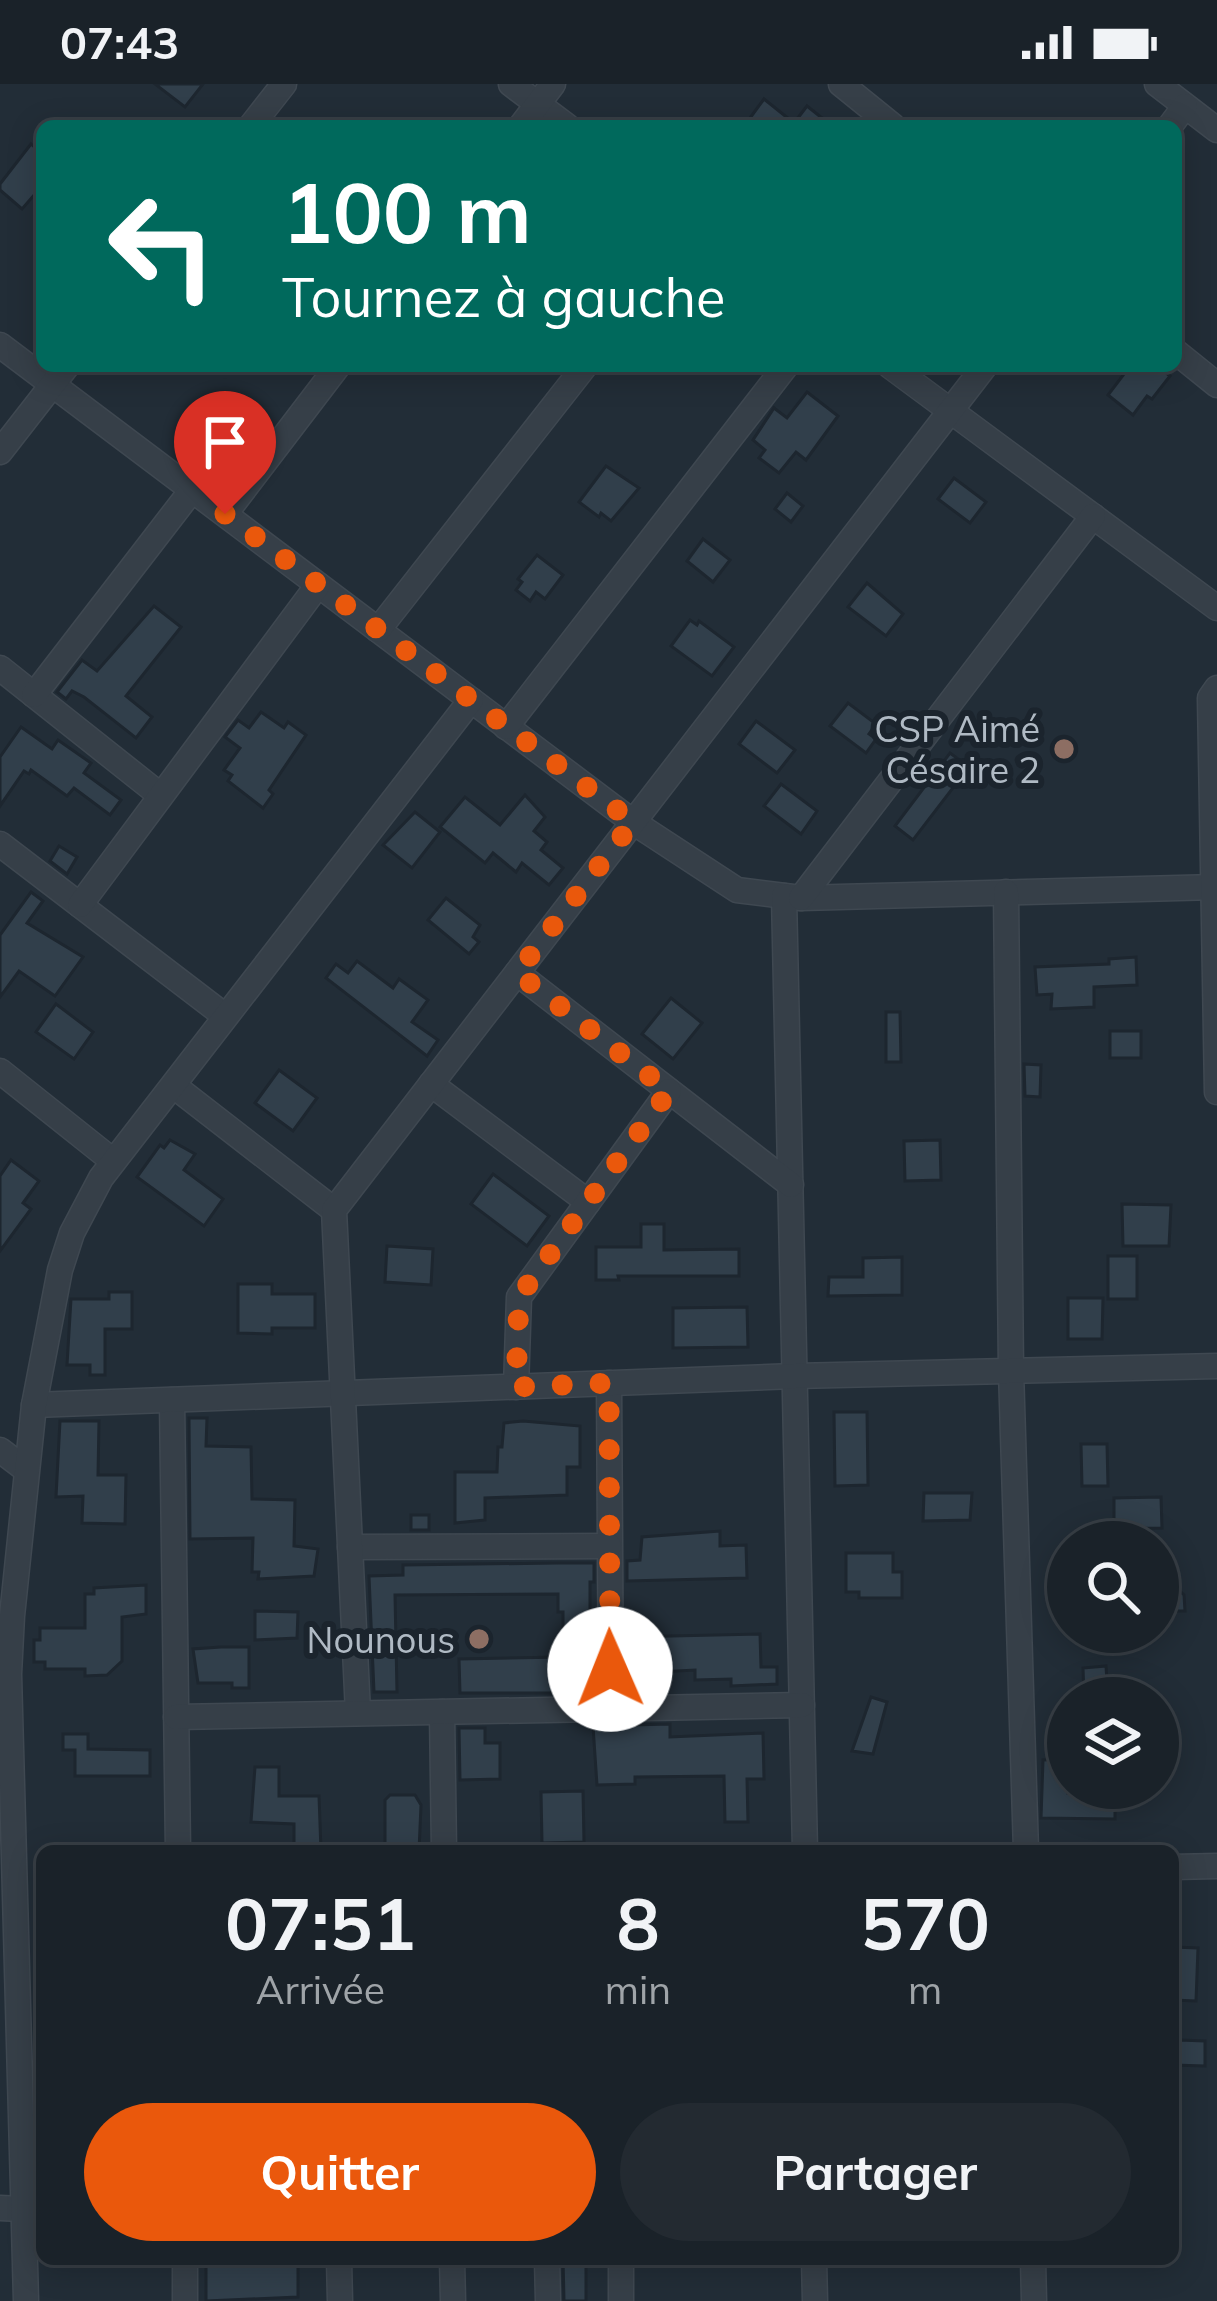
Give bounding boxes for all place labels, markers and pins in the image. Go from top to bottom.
pin [174,391,276,514]
place label: CSP Aimé Césaire 2 [874,706,1040,792]
marker: CSP Aimé Césaire 2 [1051,736,1077,762]
place label: Nounous [306,1617,455,1662]
marker: Nounous [466,1626,492,1652]

